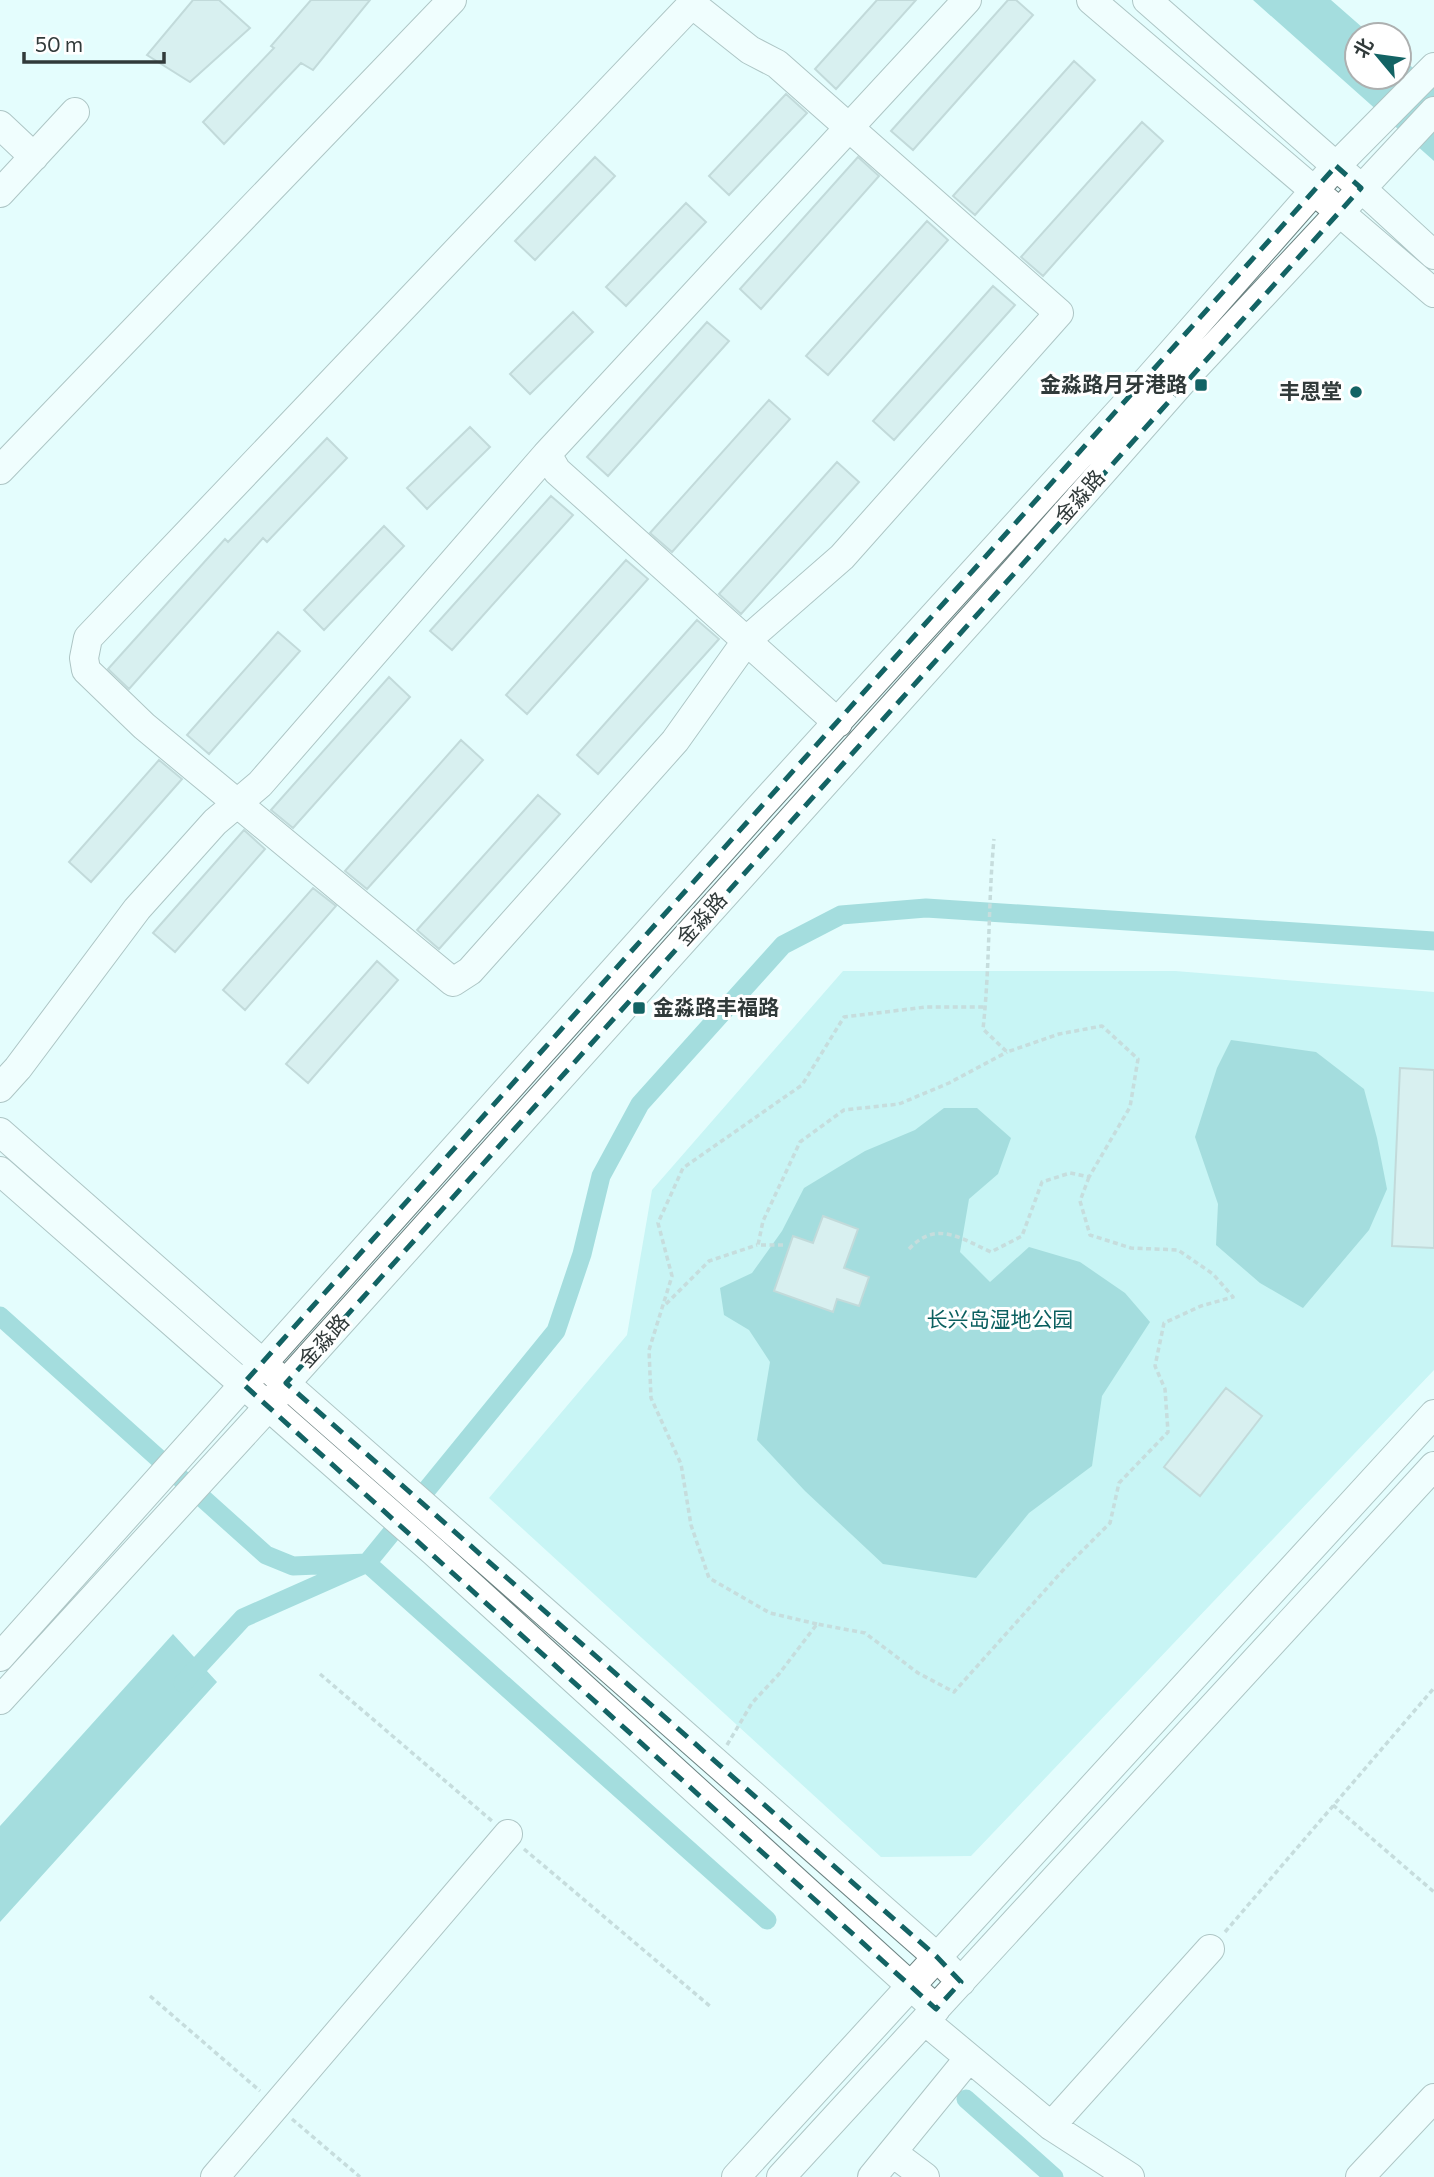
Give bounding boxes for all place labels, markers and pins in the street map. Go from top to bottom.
place label: 金淼路月牙港路 [1040,371,1187,396]
marker: 金淼路月牙港路 [1193,377,1209,393]
place label: 丰恩堂 [1279,378,1342,403]
marker: 丰恩堂 [1348,384,1364,400]
place label: 金淼路丰福路 [653,994,779,1019]
marker: 金淼路丰福路 [631,1000,647,1016]

